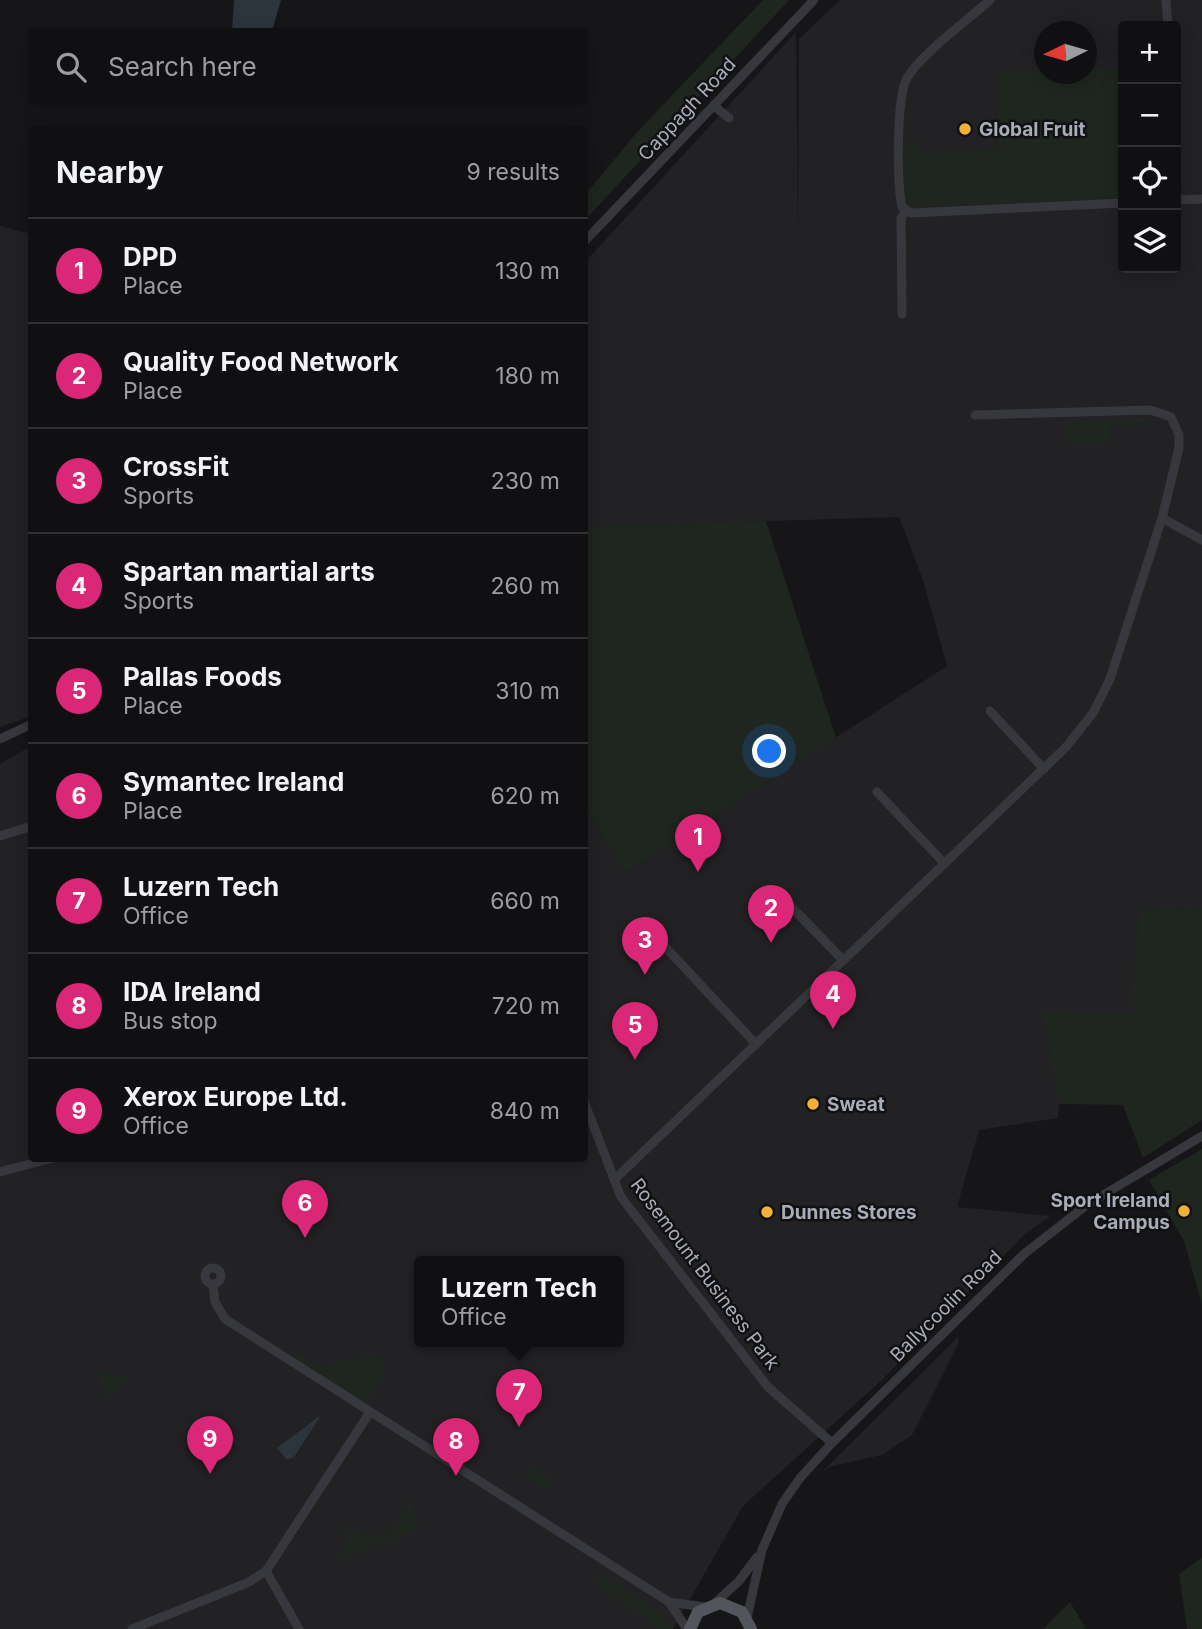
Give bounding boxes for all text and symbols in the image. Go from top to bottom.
north arrow [1034,21,1097,84]
map controls [1118,21,1181,273]
button: + [1118,21,1181,84]
search box [28,28,588,105]
icon: search [52,48,90,86]
text: Search here [108,51,257,82]
street label: Cappagh Road [633,53,741,165]
button: − [1118,84,1181,147]
place label: Global Fruit [979,118,1085,141]
marker: Global Fruit [957,121,973,137]
button: locate [1118,147,1181,210]
text: Nearby [56,154,164,190]
text: 9 results [466,158,560,186]
button: layers [1118,210,1181,273]
text: DPD [123,241,177,272]
text: 1 [74,257,84,285]
text: 130 m [495,257,560,285]
text: Place [123,272,183,300]
text: Quality Food Network [123,346,399,377]
text: 2 [72,362,86,390]
text: 180 m [495,362,560,390]
text: Place [123,377,183,405]
text: CrossFit [123,451,229,482]
text: 3 [72,467,86,495]
text: 230 m [491,467,560,495]
text: Sports [123,482,194,510]
text: Spartan martial arts [123,556,375,587]
text: 4 [71,572,87,600]
text: 260 m [491,572,560,600]
text: Sports [123,587,194,615]
text: Pallas Foods [123,661,282,692]
text: 5 [72,677,86,705]
text: 310 m [495,677,560,705]
text: Place [123,692,183,720]
your location [752,734,786,768]
text: Symantec Ireland [123,766,344,797]
text: 6 [72,782,86,810]
text: 620 m [491,782,560,810]
text: Place [123,797,183,825]
pin: 1 [675,814,721,872]
text: Luzern Tech [123,871,279,902]
pin: 2 [748,885,794,943]
text: 7 [72,887,86,915]
text: 660 m [490,887,560,915]
text: Office [123,902,189,930]
pin: 3 [622,917,668,975]
pin: 4 [810,971,856,1029]
text: IDA Ireland [123,976,261,1007]
text: 8 [72,992,86,1020]
text: 720 m [492,992,560,1020]
pin: 5 [612,1002,658,1060]
text: Bus stop [123,1007,218,1035]
text: Xerox Europe Ltd. [123,1081,348,1112]
place label: Sweat [827,1093,885,1116]
marker: Sweat [805,1096,821,1112]
text: 9 [72,1097,86,1125]
text: 840 m [490,1097,560,1125]
text: Office [123,1112,189,1140]
street label: Rosemount Business Park [626,1174,785,1374]
pin: 6 [282,1180,328,1238]
place label: Sport Ireland Campus [1050,1189,1170,1234]
place label: Dunnes Stores [781,1201,917,1224]
marker: Sport Ireland Campus [1176,1203,1192,1219]
marker: Dunnes Stores [759,1204,775,1220]
street label: Ballycoolin Road [886,1246,1006,1366]
popup [414,1256,624,1347]
text: Luzern Tech [441,1272,597,1303]
text: Office [441,1303,507,1331]
pin: 7 [496,1369,542,1427]
pin: 9 [187,1416,233,1474]
pin: 8 [433,1418,479,1476]

